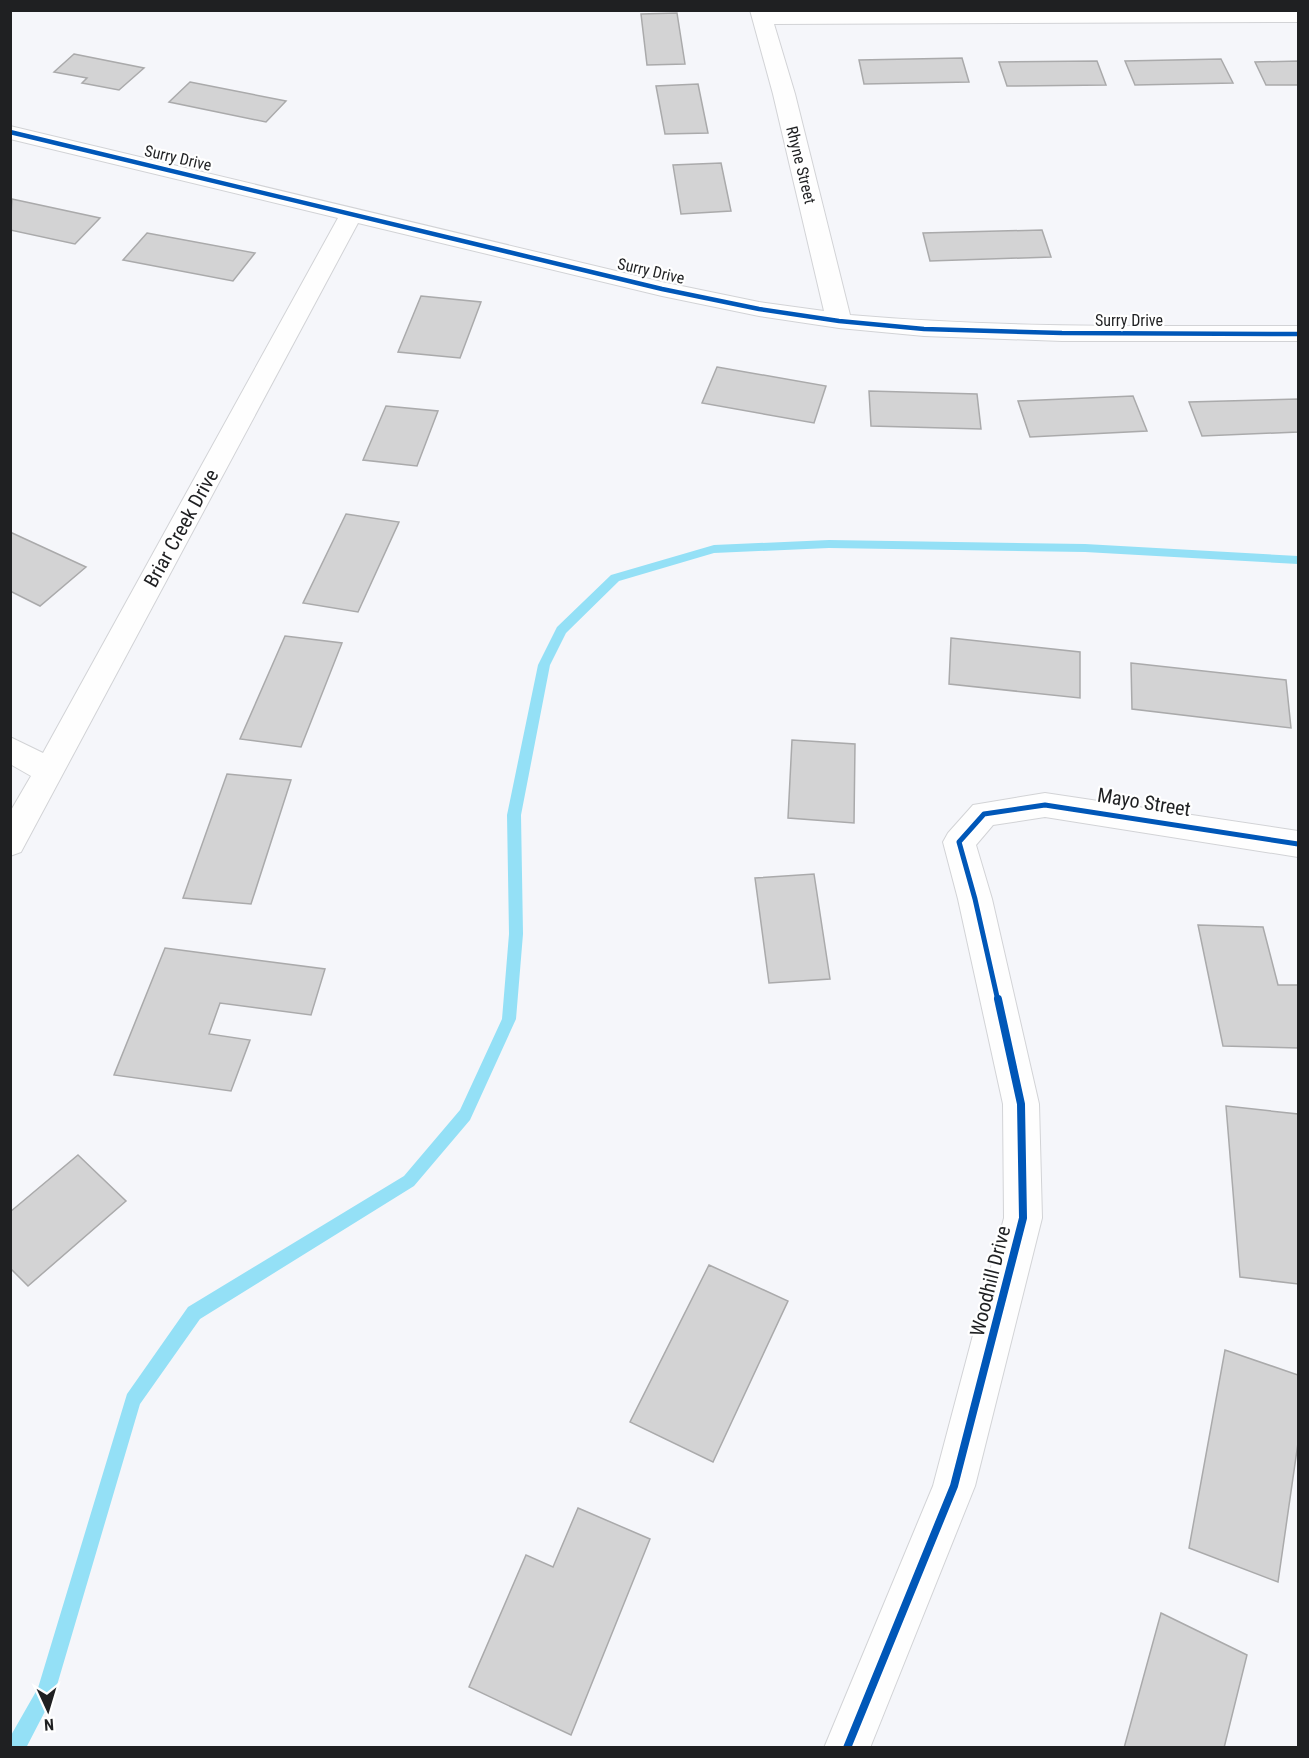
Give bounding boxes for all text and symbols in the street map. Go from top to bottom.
street label: Rhyne Street [782,124,820,206]
street label: Surry Drive [143,141,213,175]
street label: Surry Drive [616,254,686,288]
street label: Surry Drive [1095,311,1163,330]
street label: Briar Creek Drive [139,465,223,591]
street label: Mayo Street [1096,783,1192,821]
street label: Woodhill Drive [965,1223,1015,1339]
north arrow [18,1680,78,1740]
text: N [43,1715,55,1734]

